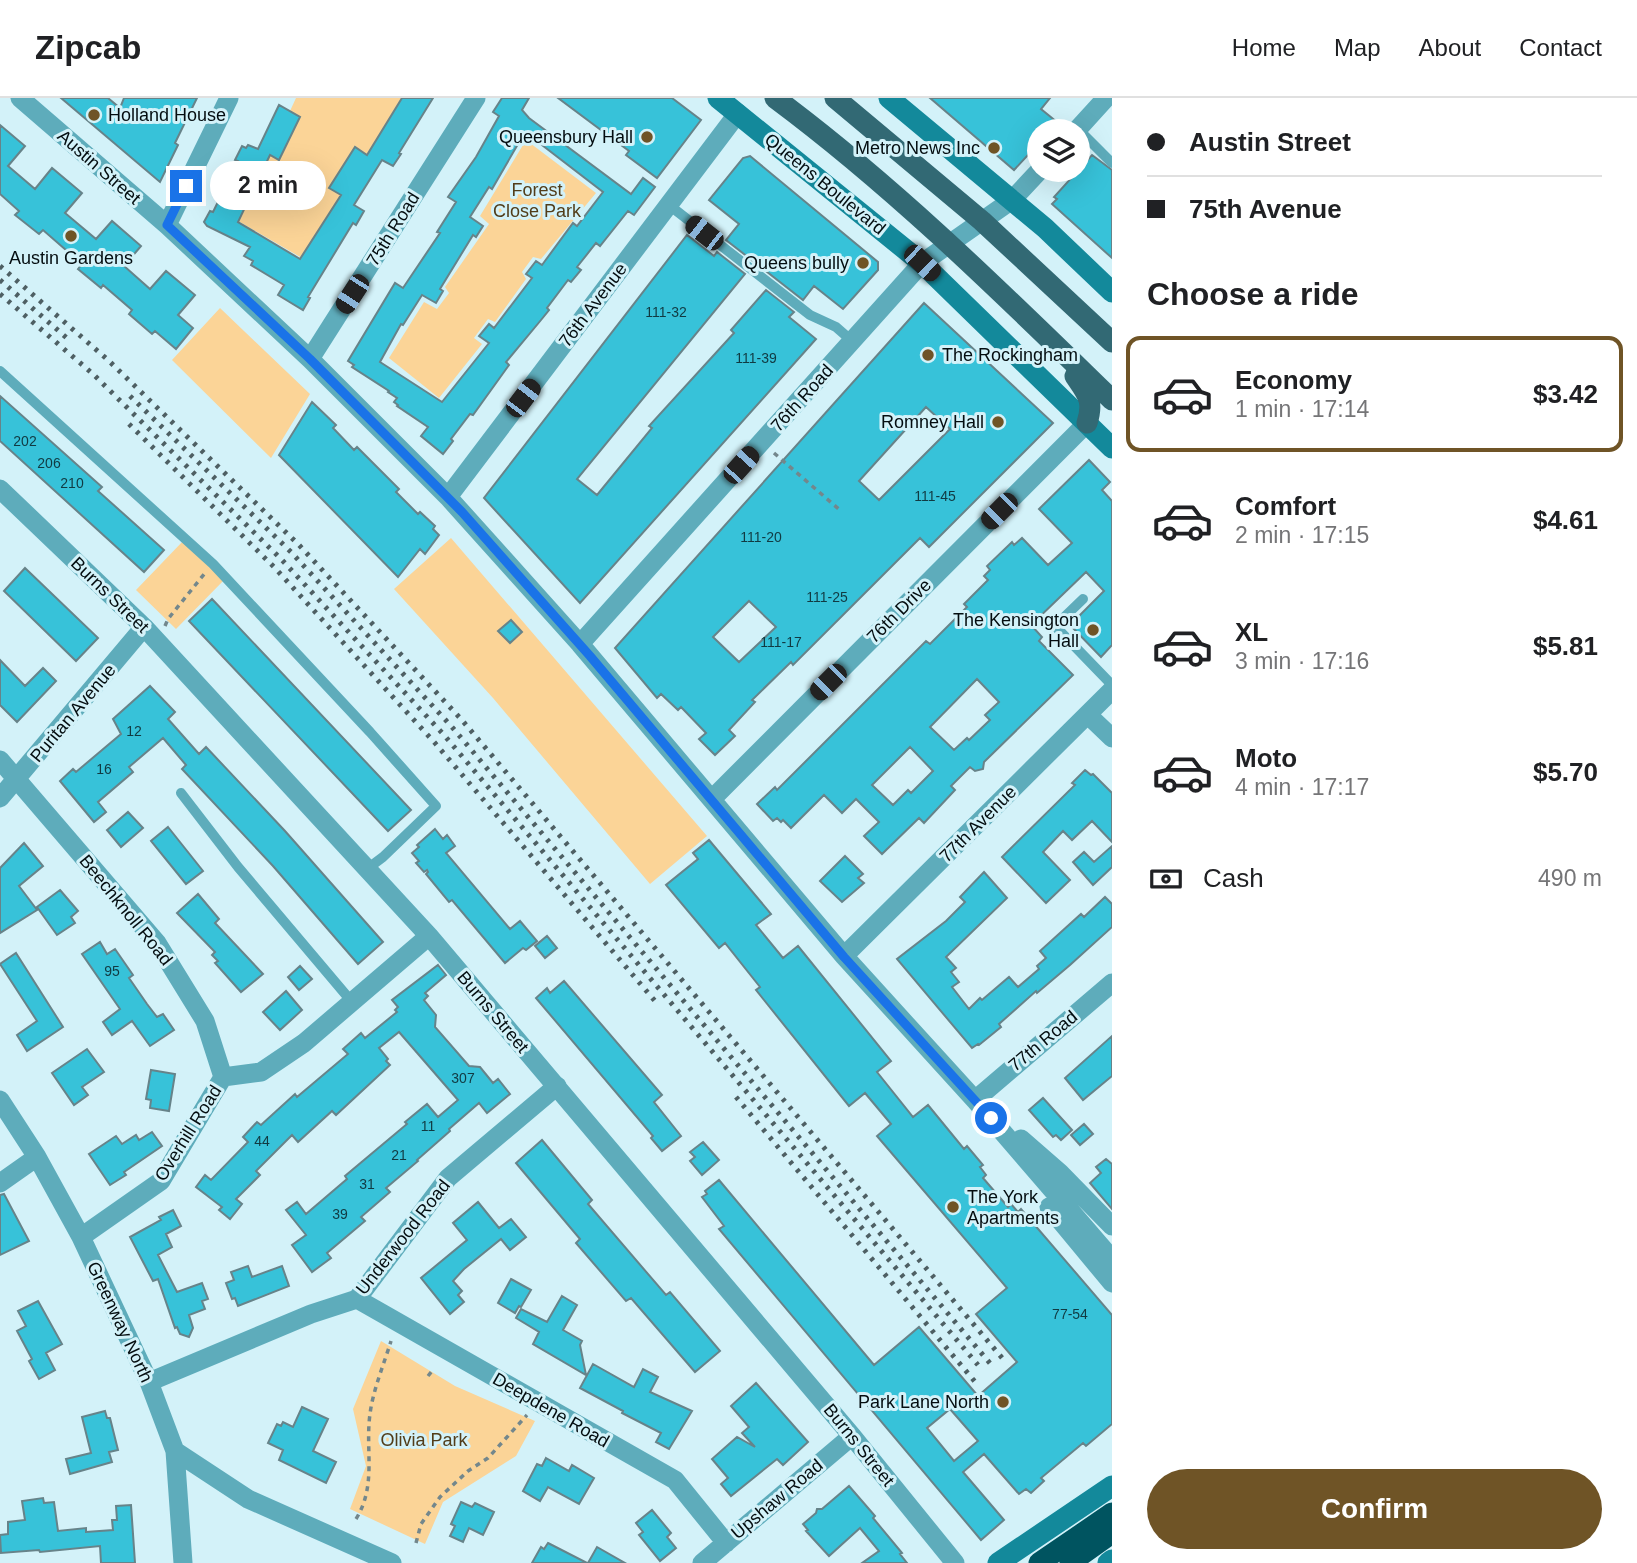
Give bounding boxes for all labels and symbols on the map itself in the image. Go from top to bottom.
place label: Holland House [108,105,226,125]
marker: Holland House [86,107,102,123]
street label: Austin Street [54,126,144,208]
place label: Queensbury Hall [499,127,633,147]
marker: Queensbury Hall [639,129,655,145]
street label: Queens Boulevard [761,129,889,239]
place label: Metro News Inc [855,138,980,158]
marker: Metro News Inc [986,140,1002,156]
callout: 2 min [210,162,326,210]
route end [170,170,202,202]
park label: Forest Close Park [493,180,582,221]
street label: 75th Road [363,188,423,270]
car [681,212,728,254]
marker: Austin Gardens [63,228,79,244]
car [900,241,945,285]
place label: Austin Gardens [9,248,133,268]
place label: Queens bully [744,253,849,273]
marker: Queens bully [855,255,871,271]
street label: 76th Avenue [555,259,631,351]
car [332,271,373,317]
house number: 111-32 [645,304,687,320]
place label: The Rockingham [942,345,1078,365]
marker: The Rockingham [920,347,936,363]
house number: 111-39 [735,350,777,366]
street label: 76th Road [767,360,837,436]
car [502,375,545,421]
place label: Romney Hall [881,412,984,432]
marker: Romney Hall [990,414,1006,430]
house number: 202 [13,433,37,449]
car [720,442,763,488]
house number: 206 [37,455,61,471]
house number: 210 [60,475,84,491]
house number: 111-45 [914,488,956,504]
car [977,489,1022,533]
house number: 111-20 [740,529,782,545]
street label: Burns Street [67,553,153,637]
street label: 76th Drive [863,575,935,647]
house number: 111-25 [806,589,848,605]
place label: The Kensington Hall [953,610,1079,651]
marker: The Kensington Hall [1085,622,1101,638]
house number: 111-17 [760,634,802,650]
street label: Puritan Avenue [26,660,120,766]
car [806,660,851,704]
house number: 12 [126,723,142,739]
house number: 16 [96,761,112,777]
street label: 77th Avenue [936,782,1020,866]
street label: Beechknoll Road [75,851,177,969]
house number: 95 [104,963,120,979]
street label: Burns Street [453,967,533,1057]
street label: 77th Road [1005,1007,1081,1075]
house number: 307 [451,1070,475,1086]
street label: Overhill Road [151,1081,225,1185]
route start [975,1102,1007,1134]
house number: 11 [421,1118,435,1134]
house number: 44 [254,1133,270,1149]
house number: 21 [391,1147,407,1163]
street label: Underwood Road [352,1176,454,1298]
house number: 31 [359,1176,375,1192]
place label: The York Apartments [967,1187,1059,1228]
marker: The York Apartments [945,1199,961,1215]
house number: 39 [332,1206,348,1222]
street label: Greenway North [83,1258,157,1386]
house number: 77-54 [1052,1306,1088,1322]
street label: Deepdene Road [489,1369,613,1451]
place label: Park Lane North [858,1392,989,1412]
marker: Park Lane North [995,1394,1011,1410]
street label: Burns Street [820,1400,898,1490]
park label: Olivia Park [380,1430,469,1450]
street label: Upshaw Road [727,1455,827,1543]

